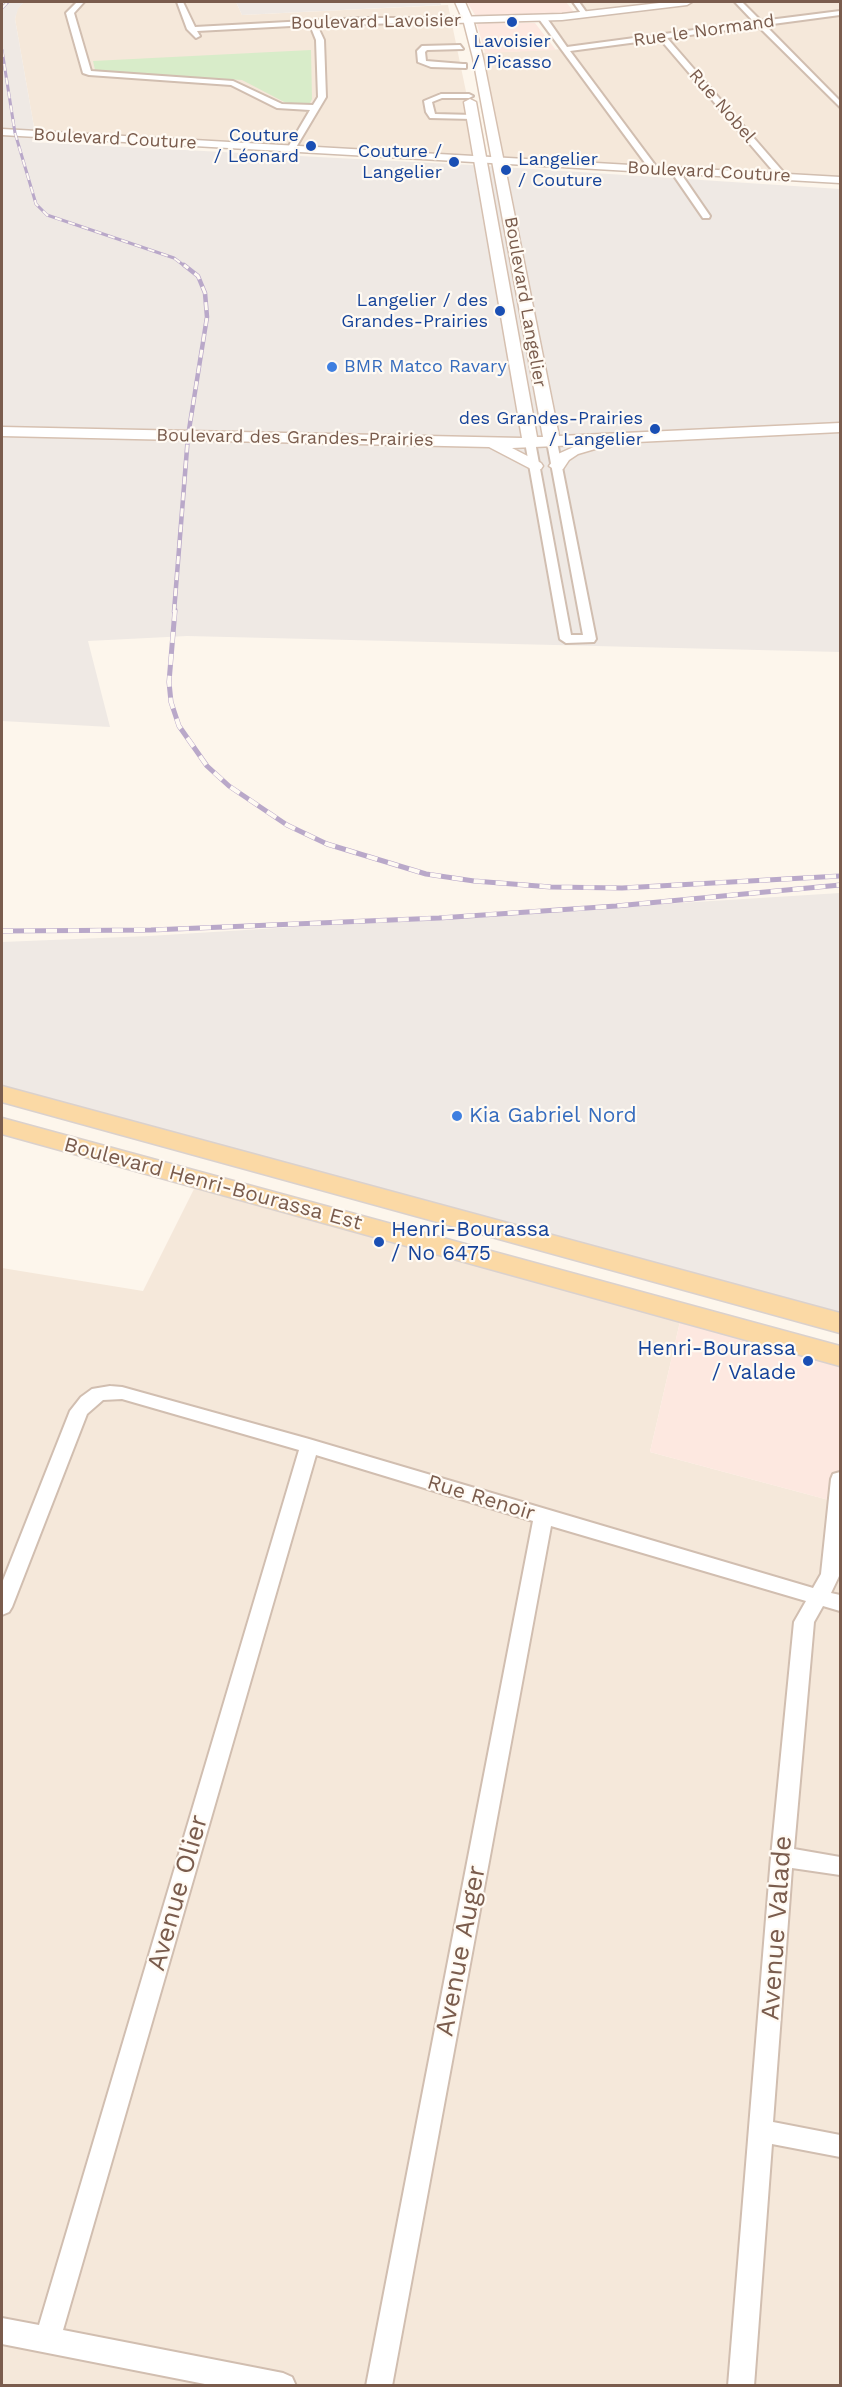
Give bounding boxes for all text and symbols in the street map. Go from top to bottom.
street label: Boulevard Lavoisier [290,10,462,34]
street label: Rue le Normand [632,10,776,52]
marker: Lavoisier / Picasso [505,15,519,29]
place label: Lavoisier / Picasso [472,31,552,74]
street label: Rue Nobel [684,65,760,147]
street label: Boulevard Couture [33,124,197,154]
place label: Couture / Léonard [214,125,299,168]
marker: Couture / Léonard [304,139,318,153]
place label: Couture / Langelier [358,141,442,184]
place label: Langelier / Couture [518,149,602,192]
marker: Couture / Langelier [447,155,461,169]
street label: Boulevard Couture [627,157,791,187]
marker: Langelier / Couture [499,163,513,177]
street label: Boulevard Langelier [499,215,551,389]
place label: Langelier / des Grandes-Prairies [341,290,488,332]
marker: Langelier / des Grandes-Prairies [493,304,507,318]
place label: BMR Matco Ravary [344,356,507,378]
marker: BMR Matco Ravary [325,360,339,374]
place label: des Grandes-Prairies / Langelier [459,408,643,450]
marker: des Grandes-Prairies / Langelier [648,422,662,436]
street label: Boulevard des Grandes-Prairies [156,425,434,451]
place label: Kia Gabriel Nord [469,1103,637,1129]
marker: Kia Gabriel Nord [450,1109,464,1123]
street label: Boulevard Henri-Bourassa Est [61,1132,365,1236]
place label: Henri-Bourassa / No 6475 [391,1217,550,1267]
marker: Henri-Bourassa / No 6475 [372,1235,386,1249]
place label: Henri-Bourassa / Valade [637,1336,796,1386]
marker: Henri-Bourassa / Valade [801,1354,815,1368]
street label: Rue Renoir [424,1470,538,1526]
street label: Avenue Olier [141,1811,215,1975]
street label: Avenue Valade [755,1835,799,2021]
street label: Avenue Auger [429,1863,493,2039]

